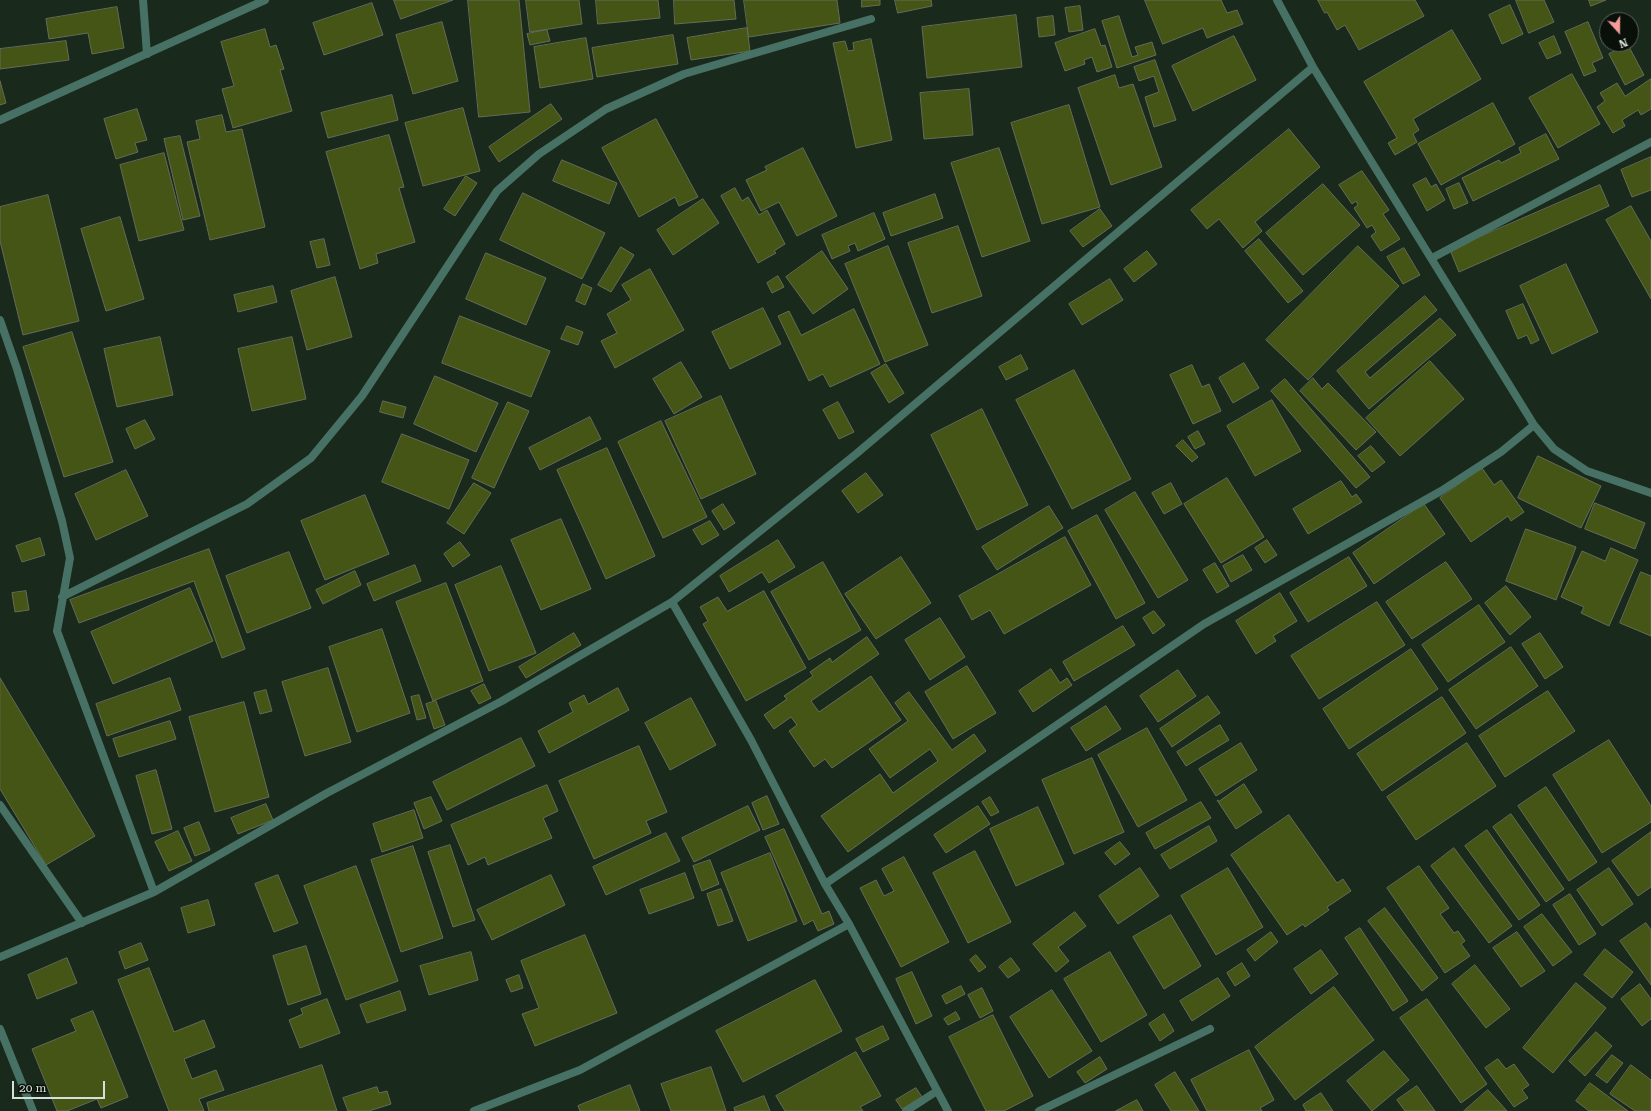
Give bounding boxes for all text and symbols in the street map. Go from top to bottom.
north arrow [1599,12,1639,52]
text: N [1617,35,1629,50]
scale bar [14,1073,107,1099]
text: 20 m [19,1081,46,1095]

